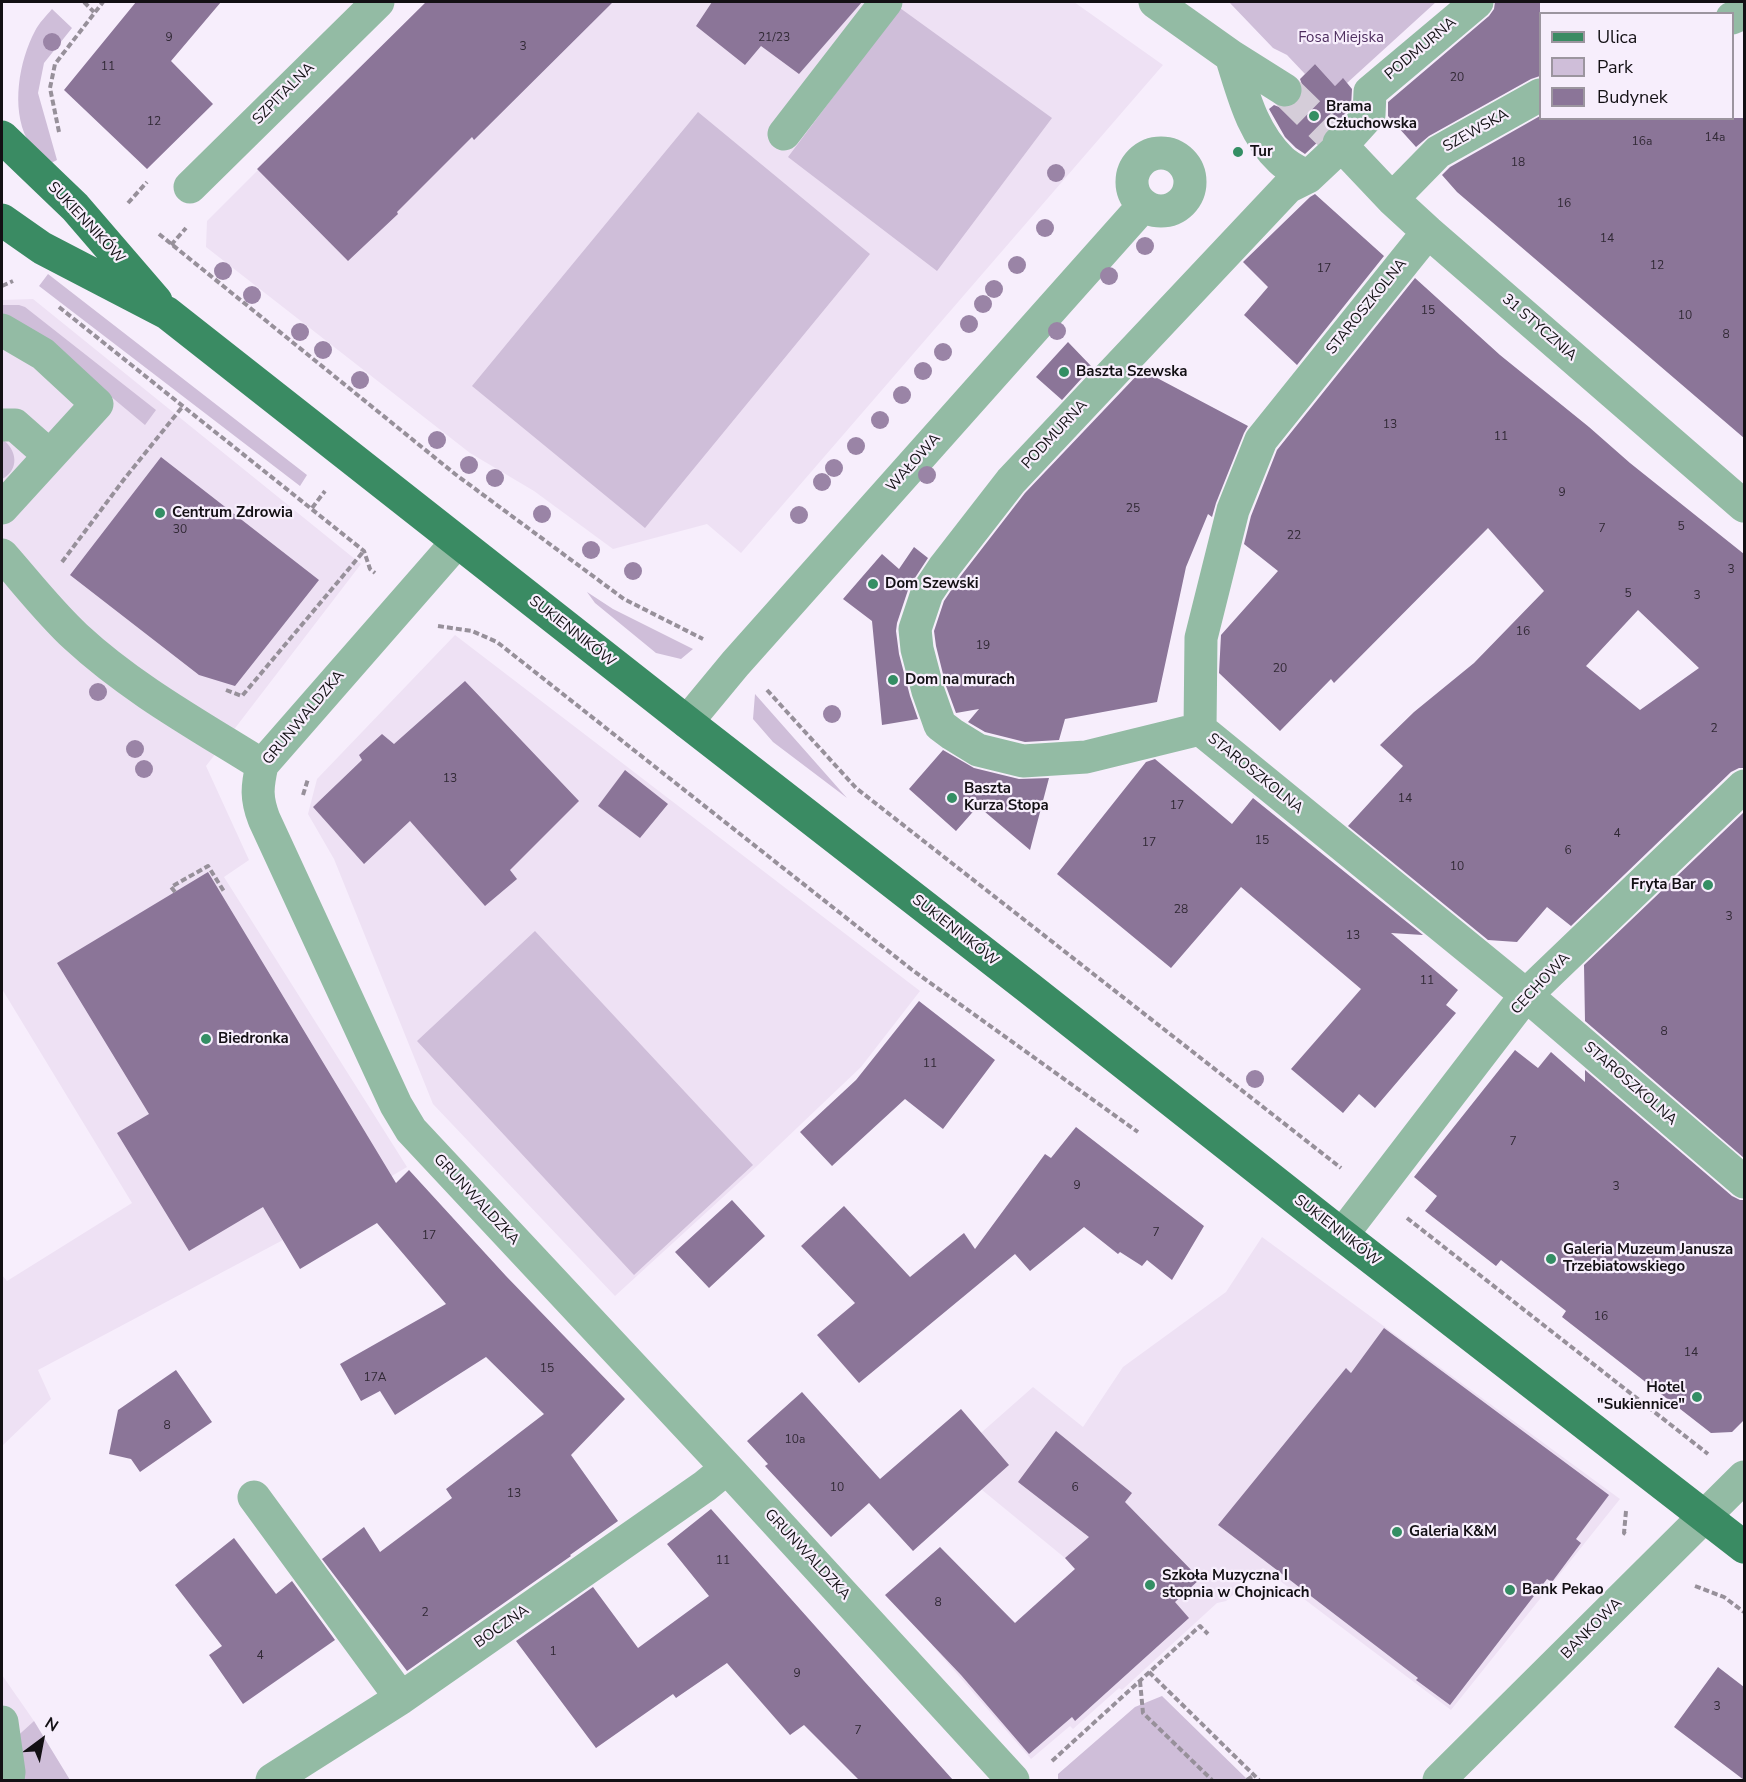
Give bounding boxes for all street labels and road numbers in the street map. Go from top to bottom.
street label: PODMURNA [1382,14,1460,84]
street label: SZPITALNA [249,59,319,129]
street label: SZEWSKA [1440,106,1512,156]
street label: SUKIENNIKÓW [44,179,128,267]
street label: STAROSZKOLNA [1323,256,1411,358]
street label: 31 STYCZNIA [1498,291,1580,365]
street label: PODMURNA [1018,397,1092,473]
street label: WAŁOWA [883,430,945,496]
street label: SUKIENNIKÓW [525,593,619,671]
street label: GRUNWALDZKA [259,667,349,769]
street label: STAROSZKOLNA [1204,730,1306,818]
street label: SUKIENNIKÓW [908,892,1002,970]
street label: CECHOWA [1508,949,1574,1019]
street label: STAROSZKOLNA [1580,1039,1680,1129]
street label: GRUNWALDZKA [429,1151,523,1249]
street label: SUKIENNIKÓW [1290,1192,1384,1270]
street label: GRUNWALDZKA [760,1506,854,1604]
street label: BANKOWA [1558,1595,1626,1663]
street label: BOCZNA [471,1602,533,1652]

